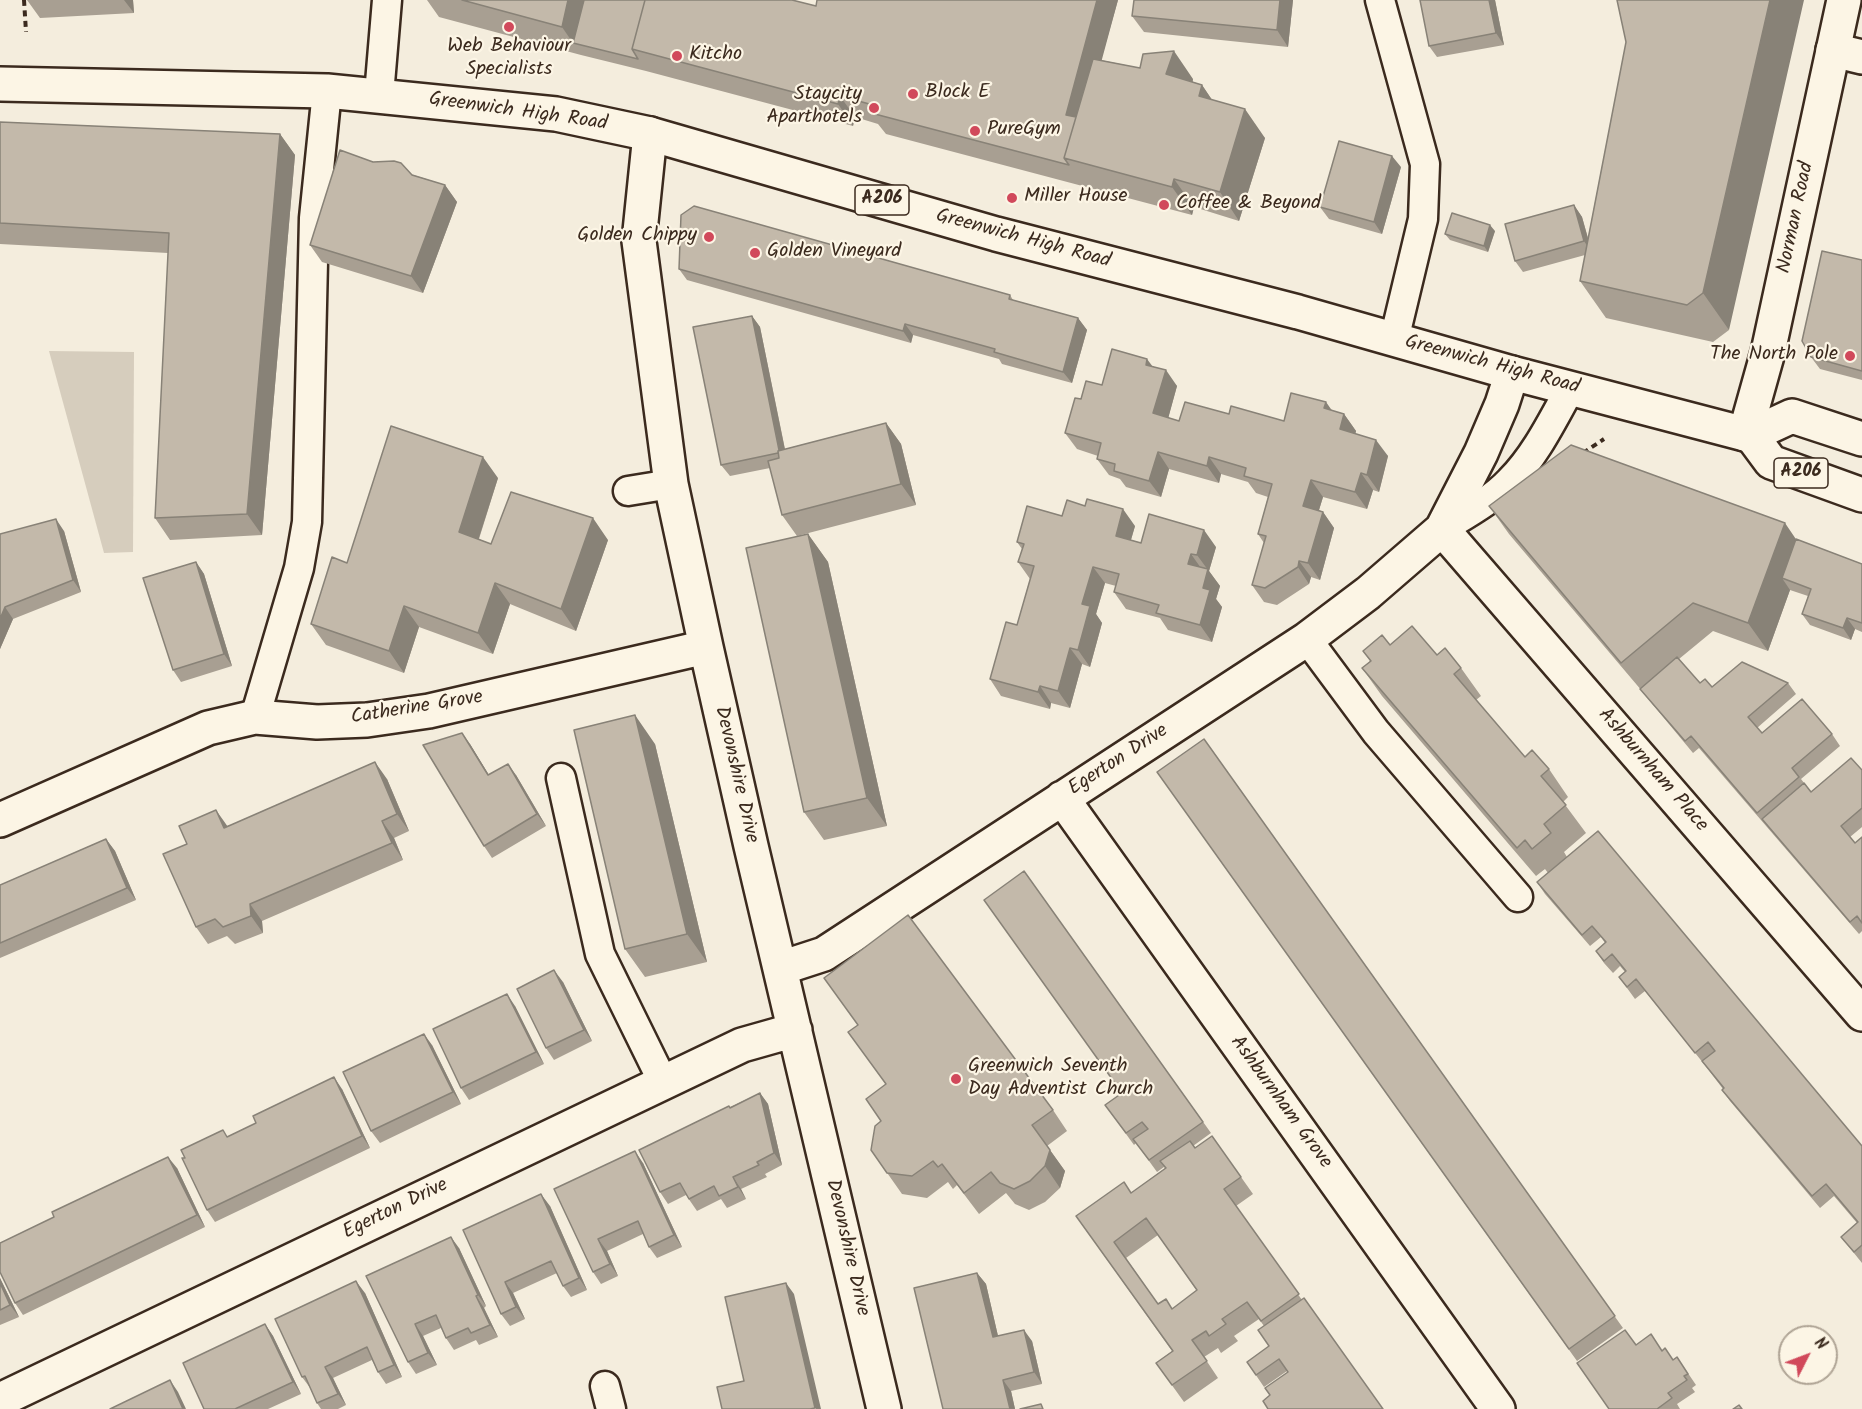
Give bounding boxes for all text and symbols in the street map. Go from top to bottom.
marker: Web Behaviour Specialists [502,20,516,34]
place label: Web Behaviour Specialists [447,36,571,83]
place label: Kitcho [689,44,742,68]
marker: Kitcho [670,49,684,63]
place label: Block E [925,82,990,106]
place label: Staycity Aparthotels [767,84,862,131]
marker: Block E [906,87,920,101]
street label: Greenwich High Road [427,89,609,137]
marker: Staycity Aparthotels [867,101,881,115]
place label: PureGym [987,119,1061,143]
marker: PureGym [968,124,982,138]
street label: Norman Road [1773,160,1821,276]
road number: A206 [855,185,909,215]
place label: Miller House [1024,186,1128,210]
marker: Miller House [1005,191,1019,205]
place label: Coffee & Beyond [1176,193,1321,217]
marker: Coffee & Beyond [1157,198,1171,212]
street label: Greenwich High Road [933,205,1113,275]
place label: Golden Chippy [577,225,697,249]
marker: Golden Chippy [702,230,716,244]
place label: Golden Vineyard [767,241,901,265]
marker: Golden Vineyard [748,246,762,260]
street label: Greenwich High Road [1402,331,1582,401]
place label: The North Pole [1710,344,1838,368]
marker: The North Pole [1843,349,1857,363]
road number: A206 [1774,458,1828,488]
street label: Catherine Grove [349,687,485,731]
street label: Devonshire Drive [708,704,762,846]
street label: Ashburnham Place [1592,704,1712,838]
street label: Egerton Drive [1065,720,1173,802]
street label: Ashburnham Grove [1224,1032,1336,1174]
place label: Greenwich Seventh Day Adventist Church [968,1056,1153,1103]
marker: Greenwich Seventh Day Adventist Church [949,1072,963,1086]
street label: Egerton Drive [339,1174,453,1246]
street label: Devonshire Drive [819,1177,873,1319]
north arrow [1778,1325,1838,1385]
text: N [1808,1332,1833,1356]

